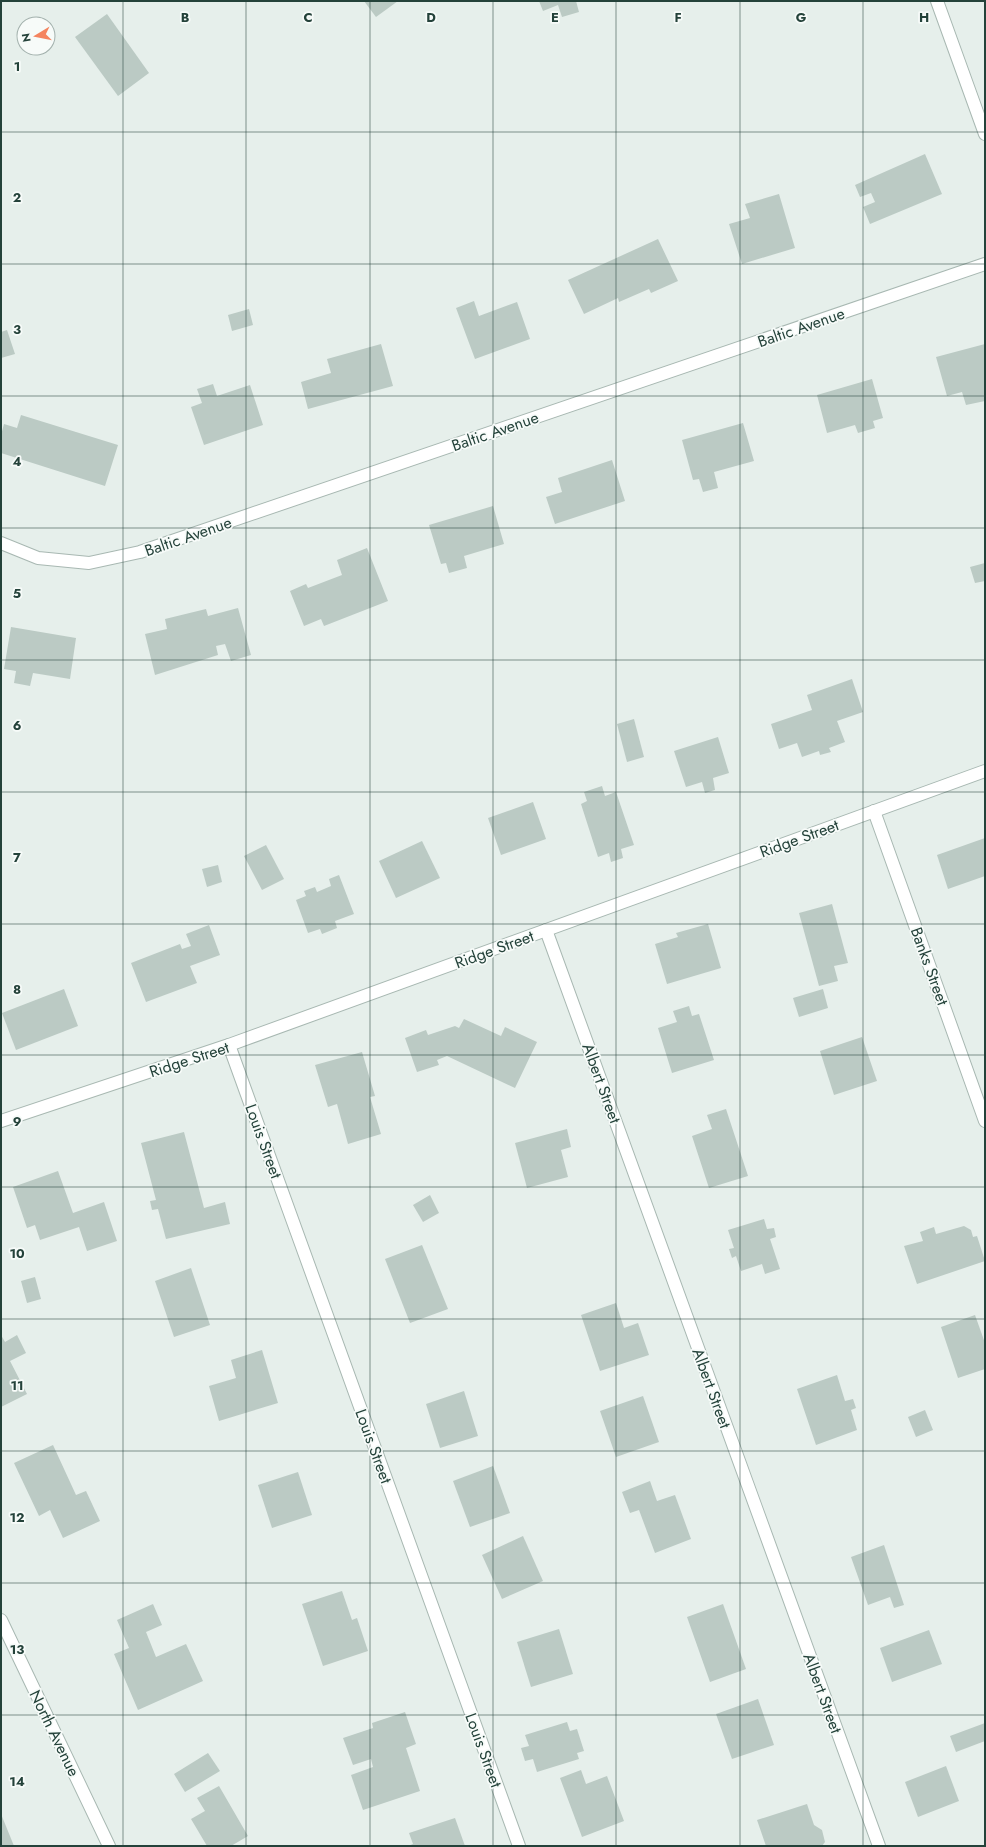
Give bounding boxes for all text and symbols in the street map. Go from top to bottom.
text: B [181,8,190,27]
text: C [303,8,313,27]
text: D [426,8,436,27]
text: E [551,8,559,27]
text: F [674,8,682,27]
text: G [796,8,807,27]
text: H [919,8,929,27]
north arrow [16,16,56,56]
text: N [18,32,35,43]
text: 1 [14,57,20,76]
text: 2 [13,188,21,207]
street label: Baltic Avenue [755,302,848,353]
text: 3 [13,320,21,339]
street label: Baltic Avenue [449,406,542,457]
text: 4 [12,452,22,471]
street label: Baltic Avenue [142,511,235,562]
text: 5 [13,584,21,603]
text: 6 [13,716,22,735]
street label: Ridge Street [756,813,842,863]
text: 7 [13,848,21,867]
street label: Ridge Street [451,924,537,974]
street label: Banks Street [905,924,954,1009]
text: 8 [13,980,21,999]
street label: Ridge Street [146,1036,232,1083]
street label: Albert Street [576,1040,627,1127]
street label: Louis Street [239,1101,288,1182]
text: 9 [13,1112,22,1131]
text: 10 [9,1244,25,1263]
street label: Albert Street [686,1345,737,1432]
text: 11 [10,1376,24,1395]
street label: Louis Street [349,1406,398,1487]
text: 12 [9,1508,25,1527]
text: 13 [10,1640,24,1659]
street label: Albert Street [797,1650,848,1737]
street label: North Avenue [24,1686,85,1780]
street label: Louis Street [459,1710,508,1791]
text: 14 [9,1772,25,1791]

